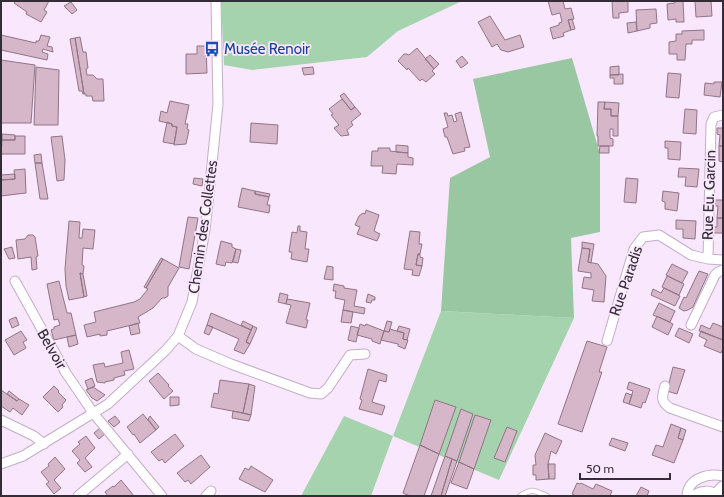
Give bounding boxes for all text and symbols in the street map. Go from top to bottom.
bus stop icon: Musée Renoir [203,40,221,58]
place label: Musée Renoir [224,40,310,58]
street label: Rue Eu. Garcin [698,150,720,240]
street label: Chemin des Collettes [185,159,221,295]
street label: Rue Paradis [606,244,646,318]
street label: Belvoir [33,326,71,373]
scale bar [580,455,670,481]
text: 50 m [586,461,614,476]

